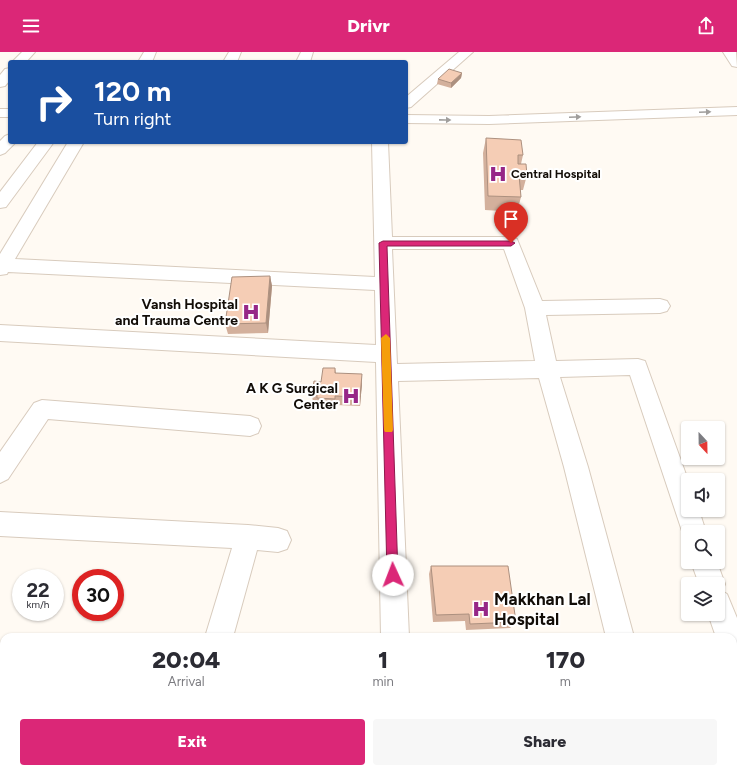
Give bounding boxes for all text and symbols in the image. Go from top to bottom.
icon: menu [20,15,42,37]
text: Drivr [347,15,390,37]
icon: share [695,15,717,37]
text: 120 m [94,74,171,108]
icon: right [28,76,80,128]
text: Turn right [94,108,171,130]
one-way arrow [699,109,711,116]
one-way arrow [569,114,582,120]
one-way arrow [439,117,452,123]
hospital icon: Central Hospital [488,164,508,184]
place label: Central Hospital [511,167,601,181]
pin [494,202,528,243]
icon: arrive [500,208,522,230]
place label: Vansh Hospital and Trauma Centre [115,296,238,329]
hospital icon: Vansh Hospital and Trauma Centre [241,302,261,322]
place label: A K G Surgical Center [246,380,339,413]
hospital icon: A K G Surgical Center [341,386,361,406]
north arrow [681,421,725,465]
map controls [681,421,725,621]
button: sound [681,473,725,517]
button: search [681,525,725,569]
position arrow [372,554,414,596]
speed limit sign: 30 [72,569,124,621]
button: layers [681,577,725,621]
text: 22 [26,578,50,602]
place label: Makkhan Lal Hospital [494,589,591,629]
text: km/h [27,598,49,611]
hospital icon: Makkhan Lal Hospital [471,599,491,619]
text: 20:04 [152,645,220,674]
text: 1 [378,645,388,674]
text: 170 [546,645,585,674]
text: Arrival [168,674,205,689]
text: min [372,674,394,689]
text: m [560,674,571,689]
button: Exit [20,719,365,765]
button: Share [373,719,717,765]

